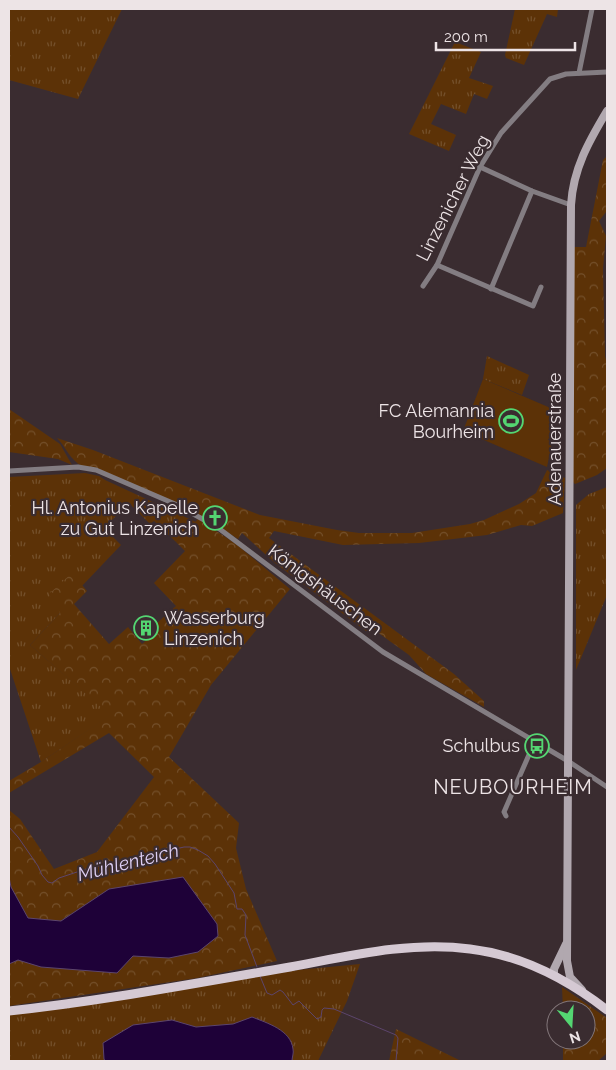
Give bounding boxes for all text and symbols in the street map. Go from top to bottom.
scale bar [436,20,575,52]
text: 200 m [444,28,488,46]
street label: Linzenicher Weg [412,131,493,264]
street label: Adenauerstraße [544,372,565,505]
place label: FC Alemannia Bourheim [379,400,494,442]
sports icon: FC Alemannia Bourheim [498,408,524,434]
place label: Hl. Antonius Kapelle zu Gut Linzenich [31,497,198,539]
church icon: Hl. Antonius Kapelle zu Gut Linzenich [202,505,228,531]
street label: Königshäuschen [264,540,386,639]
place label: Wasserburg Linzenich [164,607,265,649]
building icon: Wasserburg Linzenich [133,615,159,641]
bus stop icon: Schulbus [524,733,550,759]
place label: Schulbus [443,735,520,756]
district label: NEUBOURHEIM [433,775,593,799]
water label: Mühlenteich [75,839,181,885]
north arrow [546,1000,596,1050]
text: N [567,1028,583,1047]

